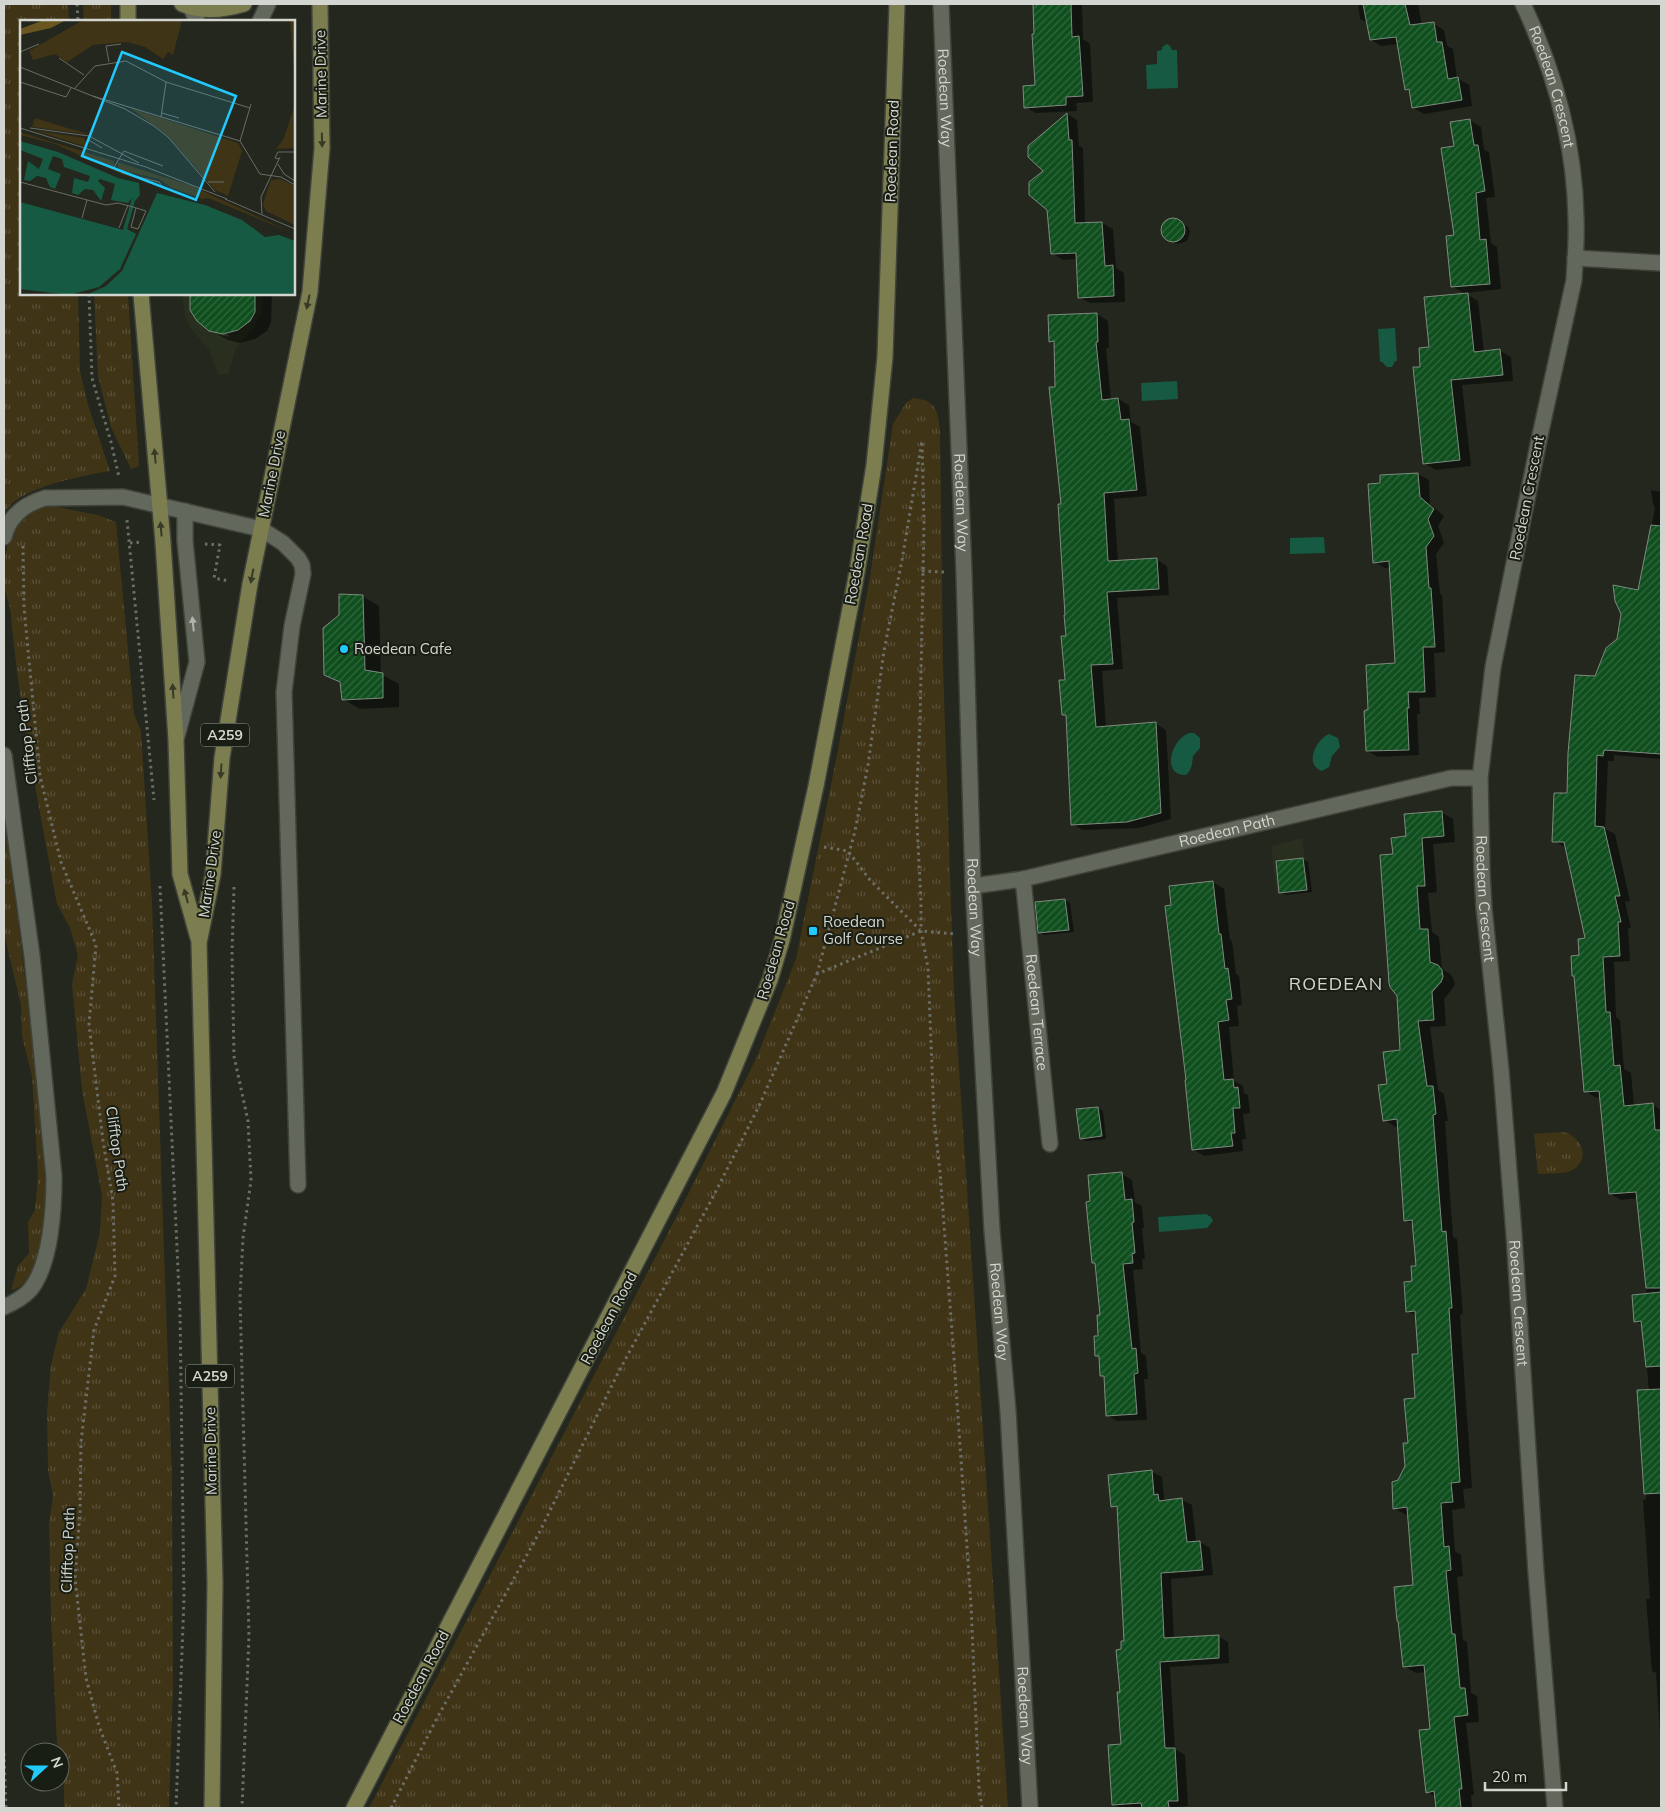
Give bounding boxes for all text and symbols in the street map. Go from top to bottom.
inset map [20,20,295,295]
street label: Roedean Crescent [1525,23,1579,149]
street label: Marine Drive [310,30,331,118]
street label: Roedean Way [934,48,957,148]
street label: Roedean Road [880,99,903,203]
one-way arrow [318,132,326,148]
one-way arrow [303,294,311,310]
street label: Marine Drive [254,429,289,519]
street label: Roedean Crescent [1505,434,1548,562]
one-way arrow [151,448,159,464]
street label: Roedean Way [950,453,973,552]
street label: Roedean Road [840,502,877,606]
one-way arrow [157,521,165,537]
one-way arrow [247,569,255,585]
one-way arrow [189,615,197,631]
place label: Roedean Cafe [354,639,452,658]
marker: Roedean Cafe [338,643,350,655]
one-way arrow [168,683,176,699]
street label: Clifftop Path [12,698,41,786]
road number: A259 [201,724,249,746]
one-way arrow [216,764,224,780]
street label: Roedean Path [1177,810,1277,851]
street label: Marine Drive [194,829,225,919]
street label: Roedean Crescent [1472,835,1500,963]
street label: Roedean Way [963,858,987,957]
one-way arrow [182,889,190,904]
street label: Roedean Road [752,898,799,1002]
place label: Roedean Golf Course [823,912,903,948]
marker: Roedean Golf Course [807,925,819,937]
street label: Roedean Terrace [1022,953,1052,1072]
district label: ROEDEAN [1289,972,1383,995]
street label: Clifftop Path [102,1105,133,1193]
street label: Roedean Crescent [1505,1239,1533,1367]
street label: Roedean Way [986,1262,1013,1362]
street label: Roedean Road [576,1268,641,1368]
road number: A259 [186,1364,234,1388]
street label: Marine Drive [200,1407,221,1495]
street label: Clifftop Path [57,1507,78,1593]
street label: Roedean Road [388,1627,453,1727]
street label: Roedean Way [1013,1666,1038,1765]
north arrow [20,1742,70,1792]
text: N [47,1754,67,1771]
scale bar [1485,1760,1566,1792]
text: 20 m [1492,1767,1527,1786]

